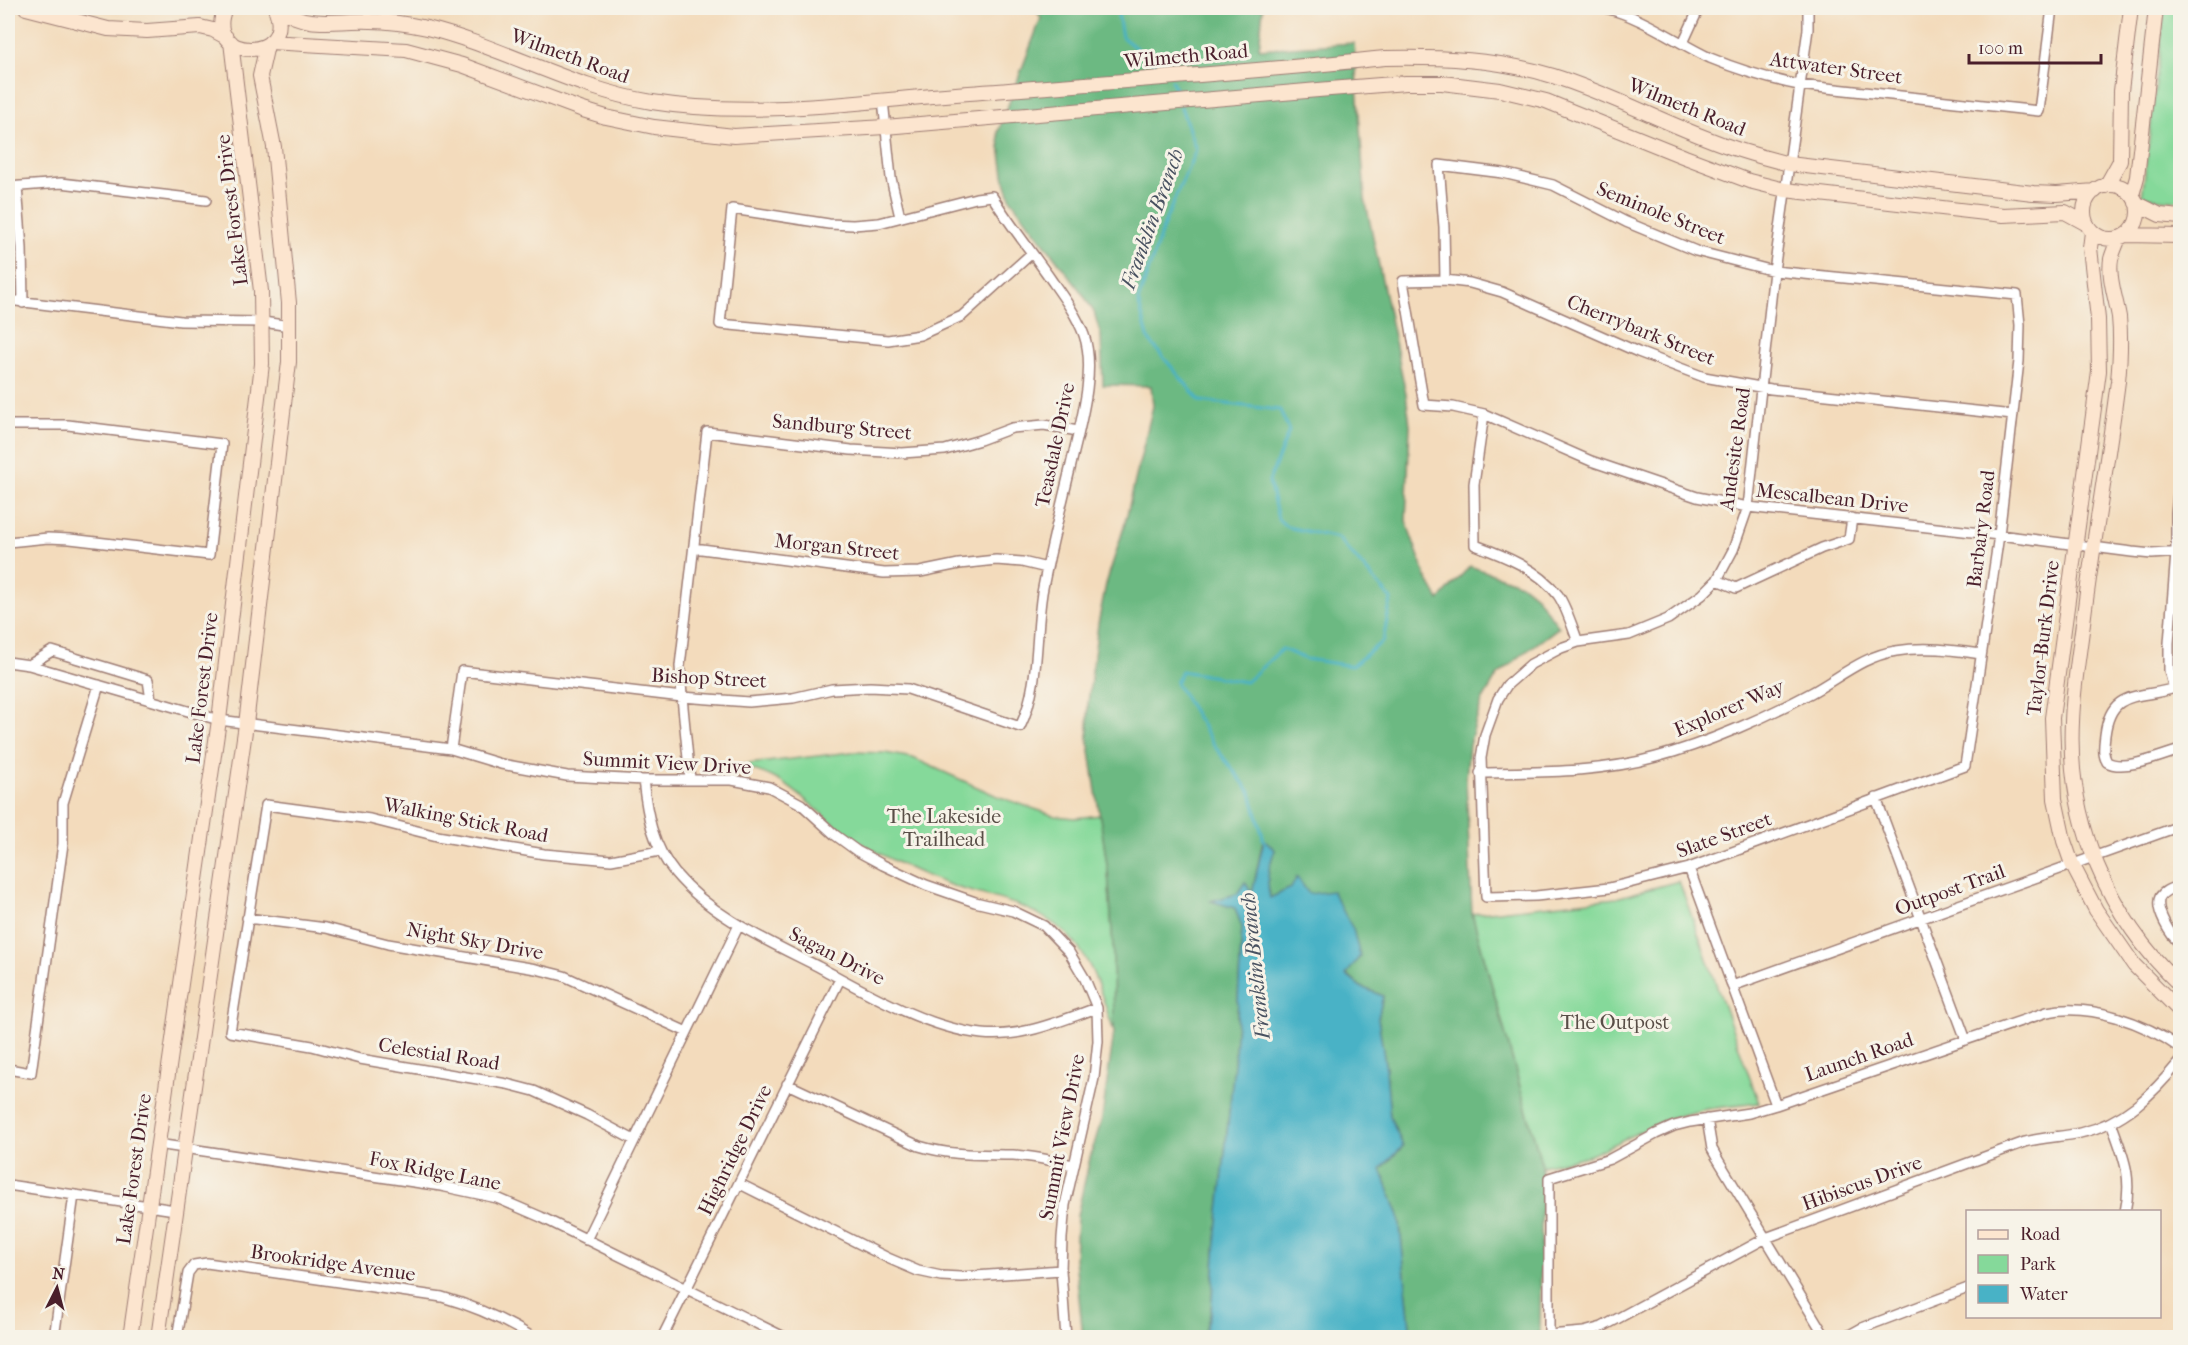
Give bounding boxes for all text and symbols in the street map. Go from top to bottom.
street label: Wilmeth Road [507,24,634,88]
scale bar [1969,27,2101,65]
text: 100 m [1978,38,2023,59]
street label: Wilmeth Road [1122,39,1250,73]
street label: Attwater Street [1767,47,1904,89]
street label: Wilmeth Road [1624,73,1750,141]
street label: Lake Forest Drive [211,133,253,287]
water label: Franklin Branch [1115,146,1189,293]
street label: Seminole Street [1593,177,1729,249]
street label: Cherrybark Street [1564,290,1718,370]
street label: Teasdale Drive [1031,380,1079,509]
street label: Andesite Road [1715,385,1755,513]
street label: Sandburg Street [771,409,913,445]
street label: Barbary Road [1962,468,2000,589]
street label: Mescalbean Drive [1755,479,1909,517]
street label: Morgan Street [774,529,900,565]
street label: Taylor-Burk Drive [2022,559,2064,717]
street label: Lake Forest Drive [181,611,223,765]
street label: Bishop Street [651,663,767,693]
street label: Explorer Way [1670,674,1789,742]
street label: Summit View Drive [582,747,752,779]
street label: Walking Stick Road [381,793,551,847]
park label: The Lakeside Trailhead [887,805,1001,851]
street label: Slate Street [1673,807,1775,863]
street label: Outpost Trail [1892,859,2009,921]
water label: Franklin Branch [1235,891,1275,1041]
street label: Night Sky Drive [405,918,545,964]
street label: Sagan Drive [785,922,889,990]
park label: The Outpost [1561,1011,1669,1034]
street label: Launch Road [1802,1027,1917,1086]
street label: Celestial Road [377,1033,502,1075]
street label: Summit View Drive [1035,1052,1089,1222]
street label: Highridge Drive [693,1081,777,1219]
street label: Lake Forest Drive [112,1092,156,1246]
street label: Fox Ridge Lane [367,1147,503,1195]
street label: Hibiscus Drive [1799,1151,1925,1215]
legend [1966,1210,2161,1318]
text: Road [2020,1224,2060,1245]
street label: Brookridge Avenue [249,1240,417,1286]
text: Park [2020,1254,2057,1275]
north arrow [27,1258,87,1318]
text: N [51,1263,66,1284]
text: Water [2019,1284,2068,1305]

